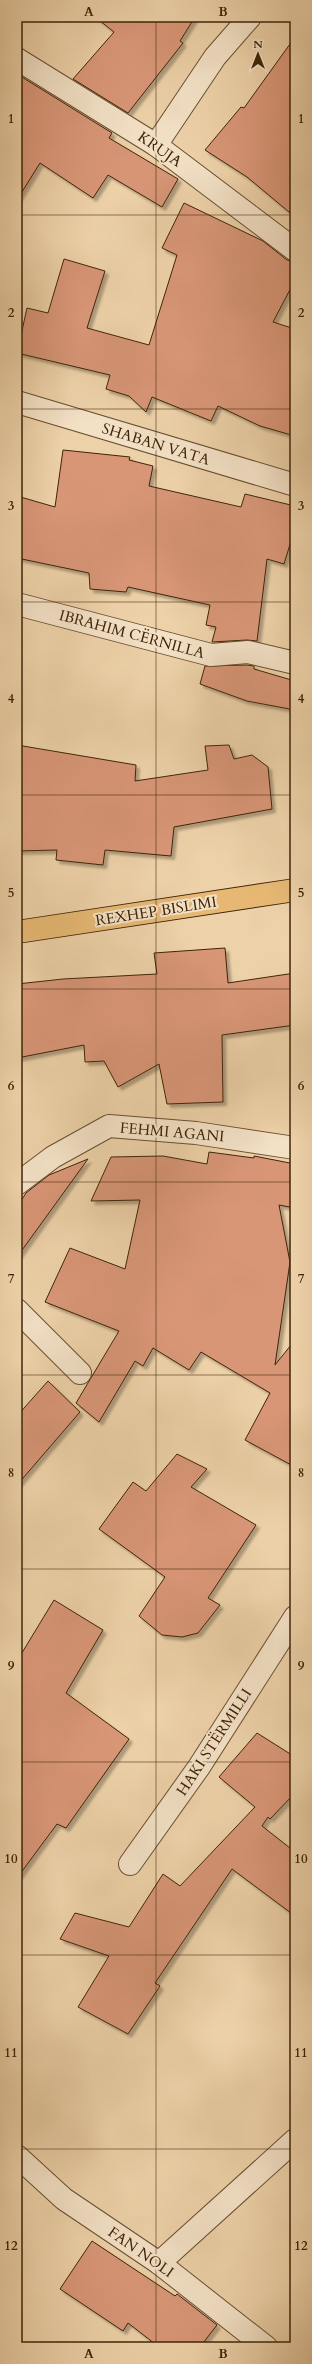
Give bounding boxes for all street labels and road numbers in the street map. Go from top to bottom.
street label: KRUJA [134,127,186,172]
street label: SHABAN VATA [100,418,213,470]
street label: IBRAHIM CËRNILLA [57,605,207,663]
street label: REXHEP BISLIMI [94,892,218,930]
street label: FEHMI AGANI [119,1117,225,1147]
street label: HAKI STËRMILLI [172,1684,256,1800]
street label: FAN NOLI [104,2222,178,2282]

